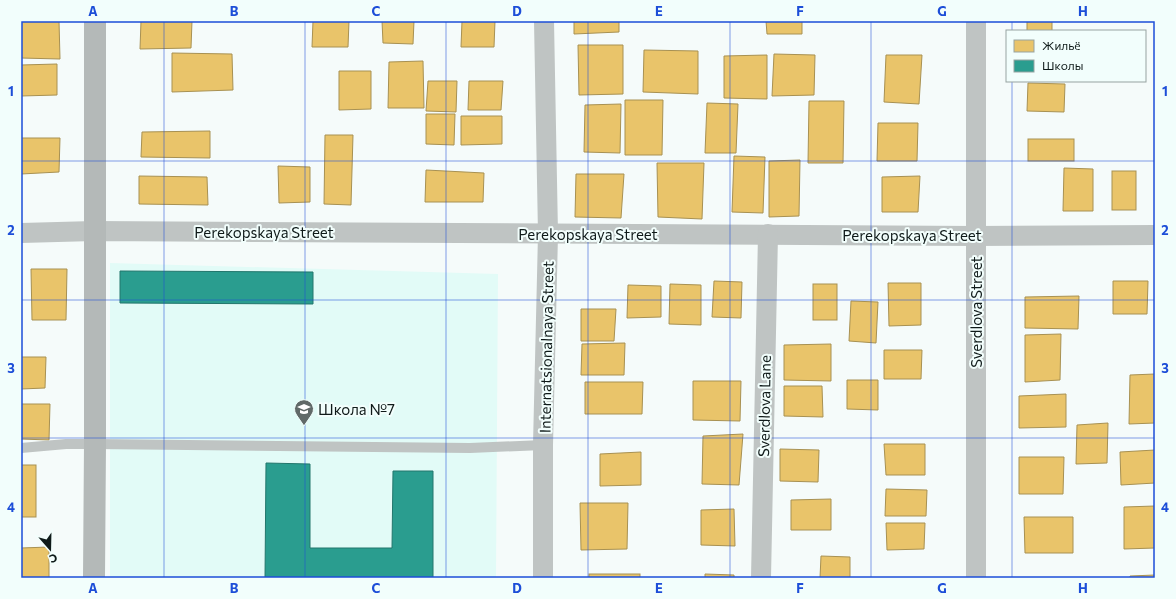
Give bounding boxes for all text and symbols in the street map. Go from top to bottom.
text: A [88,3,98,19]
text: B [230,3,239,19]
text: C [372,3,381,19]
text: D [512,3,522,19]
text: E [655,3,663,19]
text: F [796,3,804,19]
text: G [937,3,947,19]
text: H [1078,3,1088,19]
legend [1006,30,1146,82]
text: Жильё [1042,38,1081,52]
text: Школы [1042,58,1083,72]
text: 1 [8,83,14,99]
text: 1 [1162,83,1168,99]
text: 2 [7,222,15,238]
text: 2 [1161,222,1169,238]
street label: Perekopskaya Street [194,223,334,241]
street label: Perekopskaya Street [518,225,658,243]
street label: Perekopskaya Street [842,226,982,244]
street label: Sverdlova Street [967,256,985,368]
street label: Internatsionalnaya Street [535,261,557,433]
street label: Sverdlova Lane [754,355,774,457]
text: 3 [7,360,15,376]
text: 3 [1161,360,1169,376]
school or university icon: Школа №7 [293,398,315,426]
place label: Школа №7 [318,400,395,418]
text: 4 [7,499,15,515]
text: 4 [1161,499,1169,515]
north arrow [30,529,70,569]
text: С [47,551,59,566]
text: A [88,580,98,596]
text: B [230,580,239,596]
text: C [372,580,381,596]
text: D [512,580,522,596]
text: E [655,580,663,596]
text: F [796,580,804,596]
text: G [937,580,947,596]
text: H [1078,580,1088,596]

